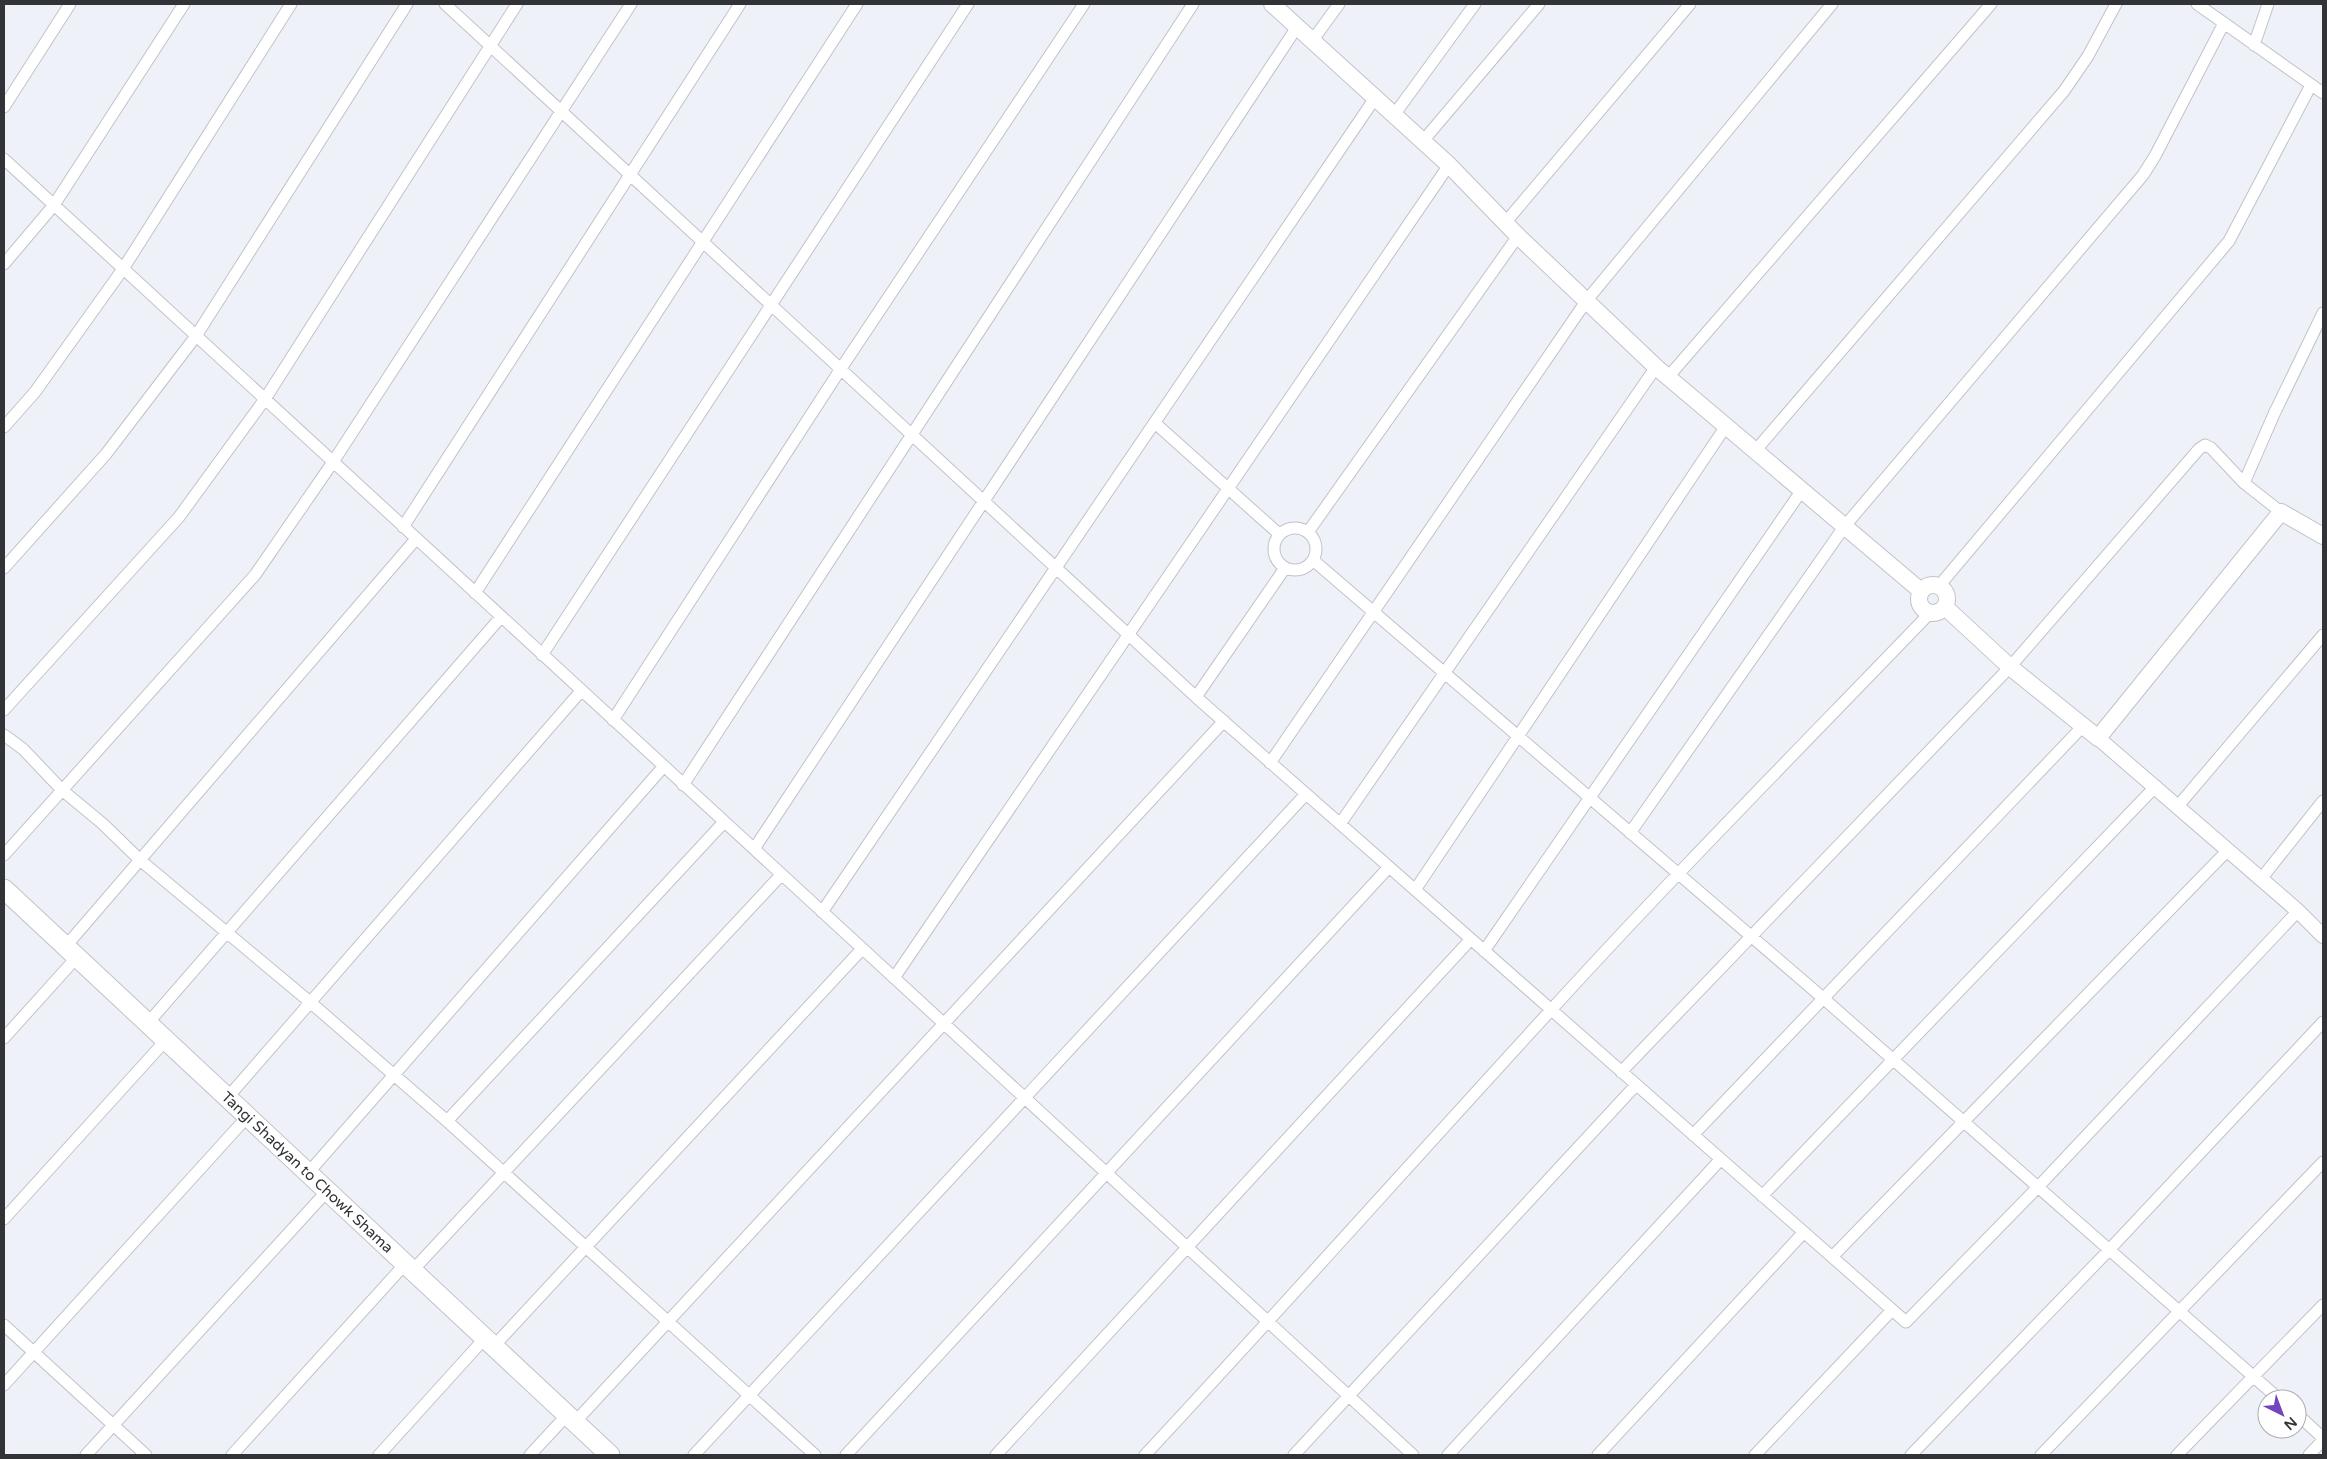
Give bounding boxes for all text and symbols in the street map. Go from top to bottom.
street label: Tangi Shadyan to Chowk Shama [218,1088,397,1257]
north arrow [2257,1389,2307,1439]
text: N [2280,1413,2300,1433]

